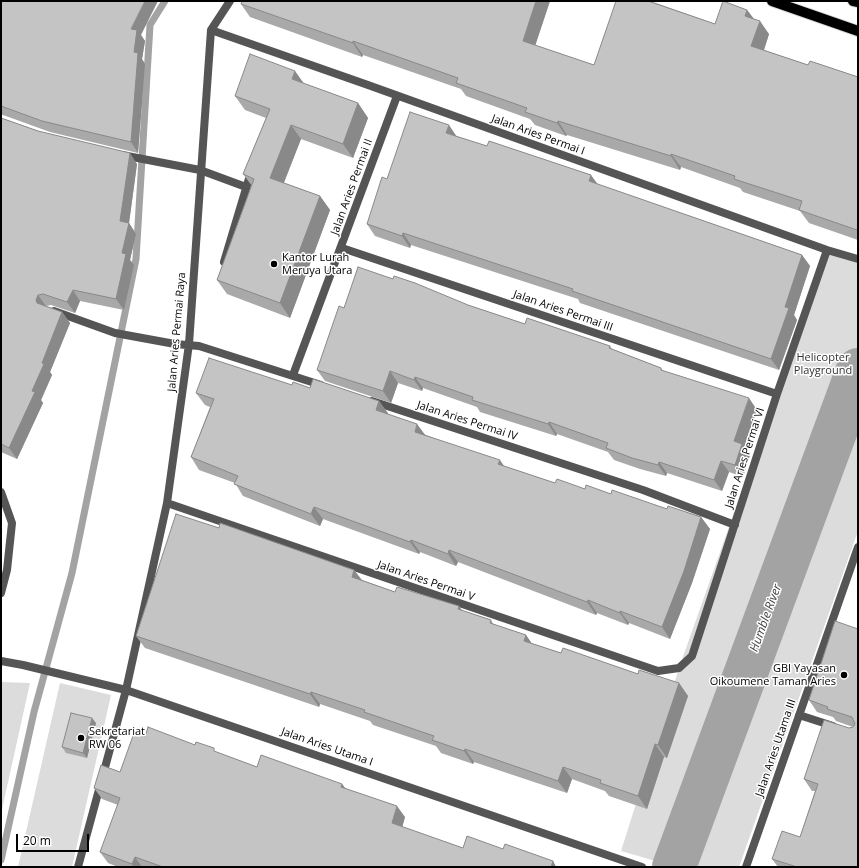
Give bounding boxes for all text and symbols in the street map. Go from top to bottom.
street label: Jalan Aries Permai I [490,112,586,158]
street label: Jalan Aries Permai II [328,137,376,237]
place label: Kantor Lurah Meruya Utara [282,251,352,277]
marker: Kantor Lurah Meruya Utara [269,259,279,269]
street label: Jalan Aries Permai Raya [165,272,189,392]
street label: Jalan Aries Permai III [511,288,615,334]
park label: Helicopter Playground [794,351,852,377]
street label: Jalan Aries Permai IV [415,399,519,443]
street label: Jalan Aries Permai VI [723,406,767,510]
street label: Jalan Aries Permai V [376,558,476,604]
water label: Humble River [747,582,785,654]
place label: GBI Yayasan Oikoumene Taman Aries [710,662,836,688]
marker: GBI Yayasan Oikoumene Taman Aries [839,670,849,680]
street label: Jalan Aries Utama III [753,697,799,799]
place label: Sekretariat RW 06 [89,725,145,751]
street label: Jalan Aries Utama I [279,725,375,769]
marker: Sekretariat RW 06 [76,733,86,743]
scale bar [18,826,91,852]
text: 20 m [23,832,51,849]

